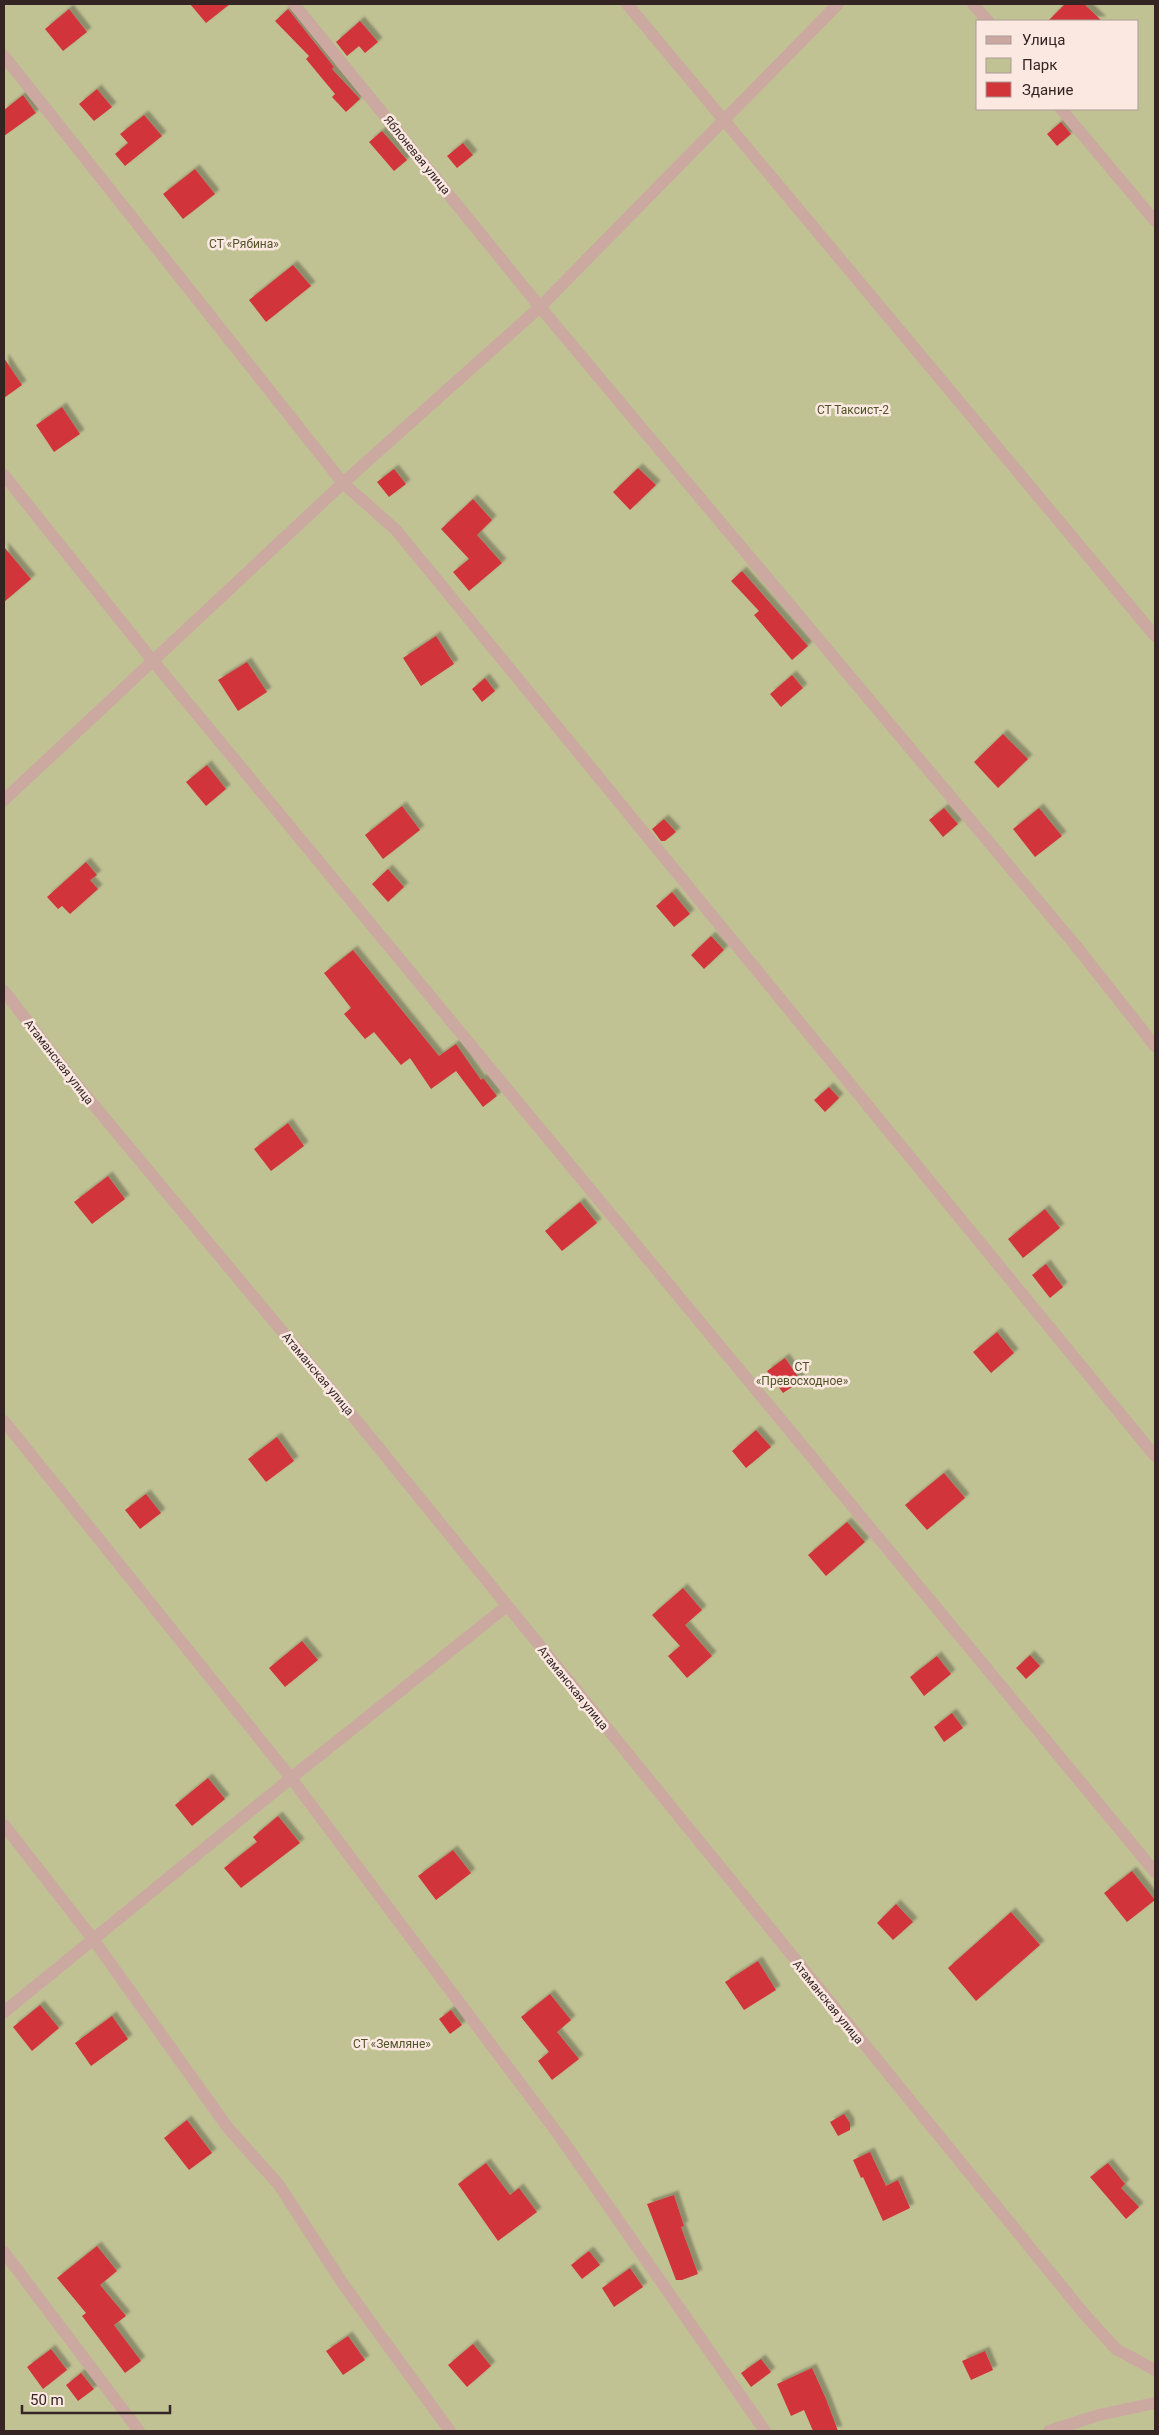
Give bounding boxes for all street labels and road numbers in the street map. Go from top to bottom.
street label: Яблоневая улица [381,113,453,197]
street label: Атаманская улица [22,1017,96,1107]
street label: Атаманская улица [279,1330,357,1418]
street label: Атаманская улица [535,1643,611,1733]
street label: Атаманская улица [790,1957,866,2047]

